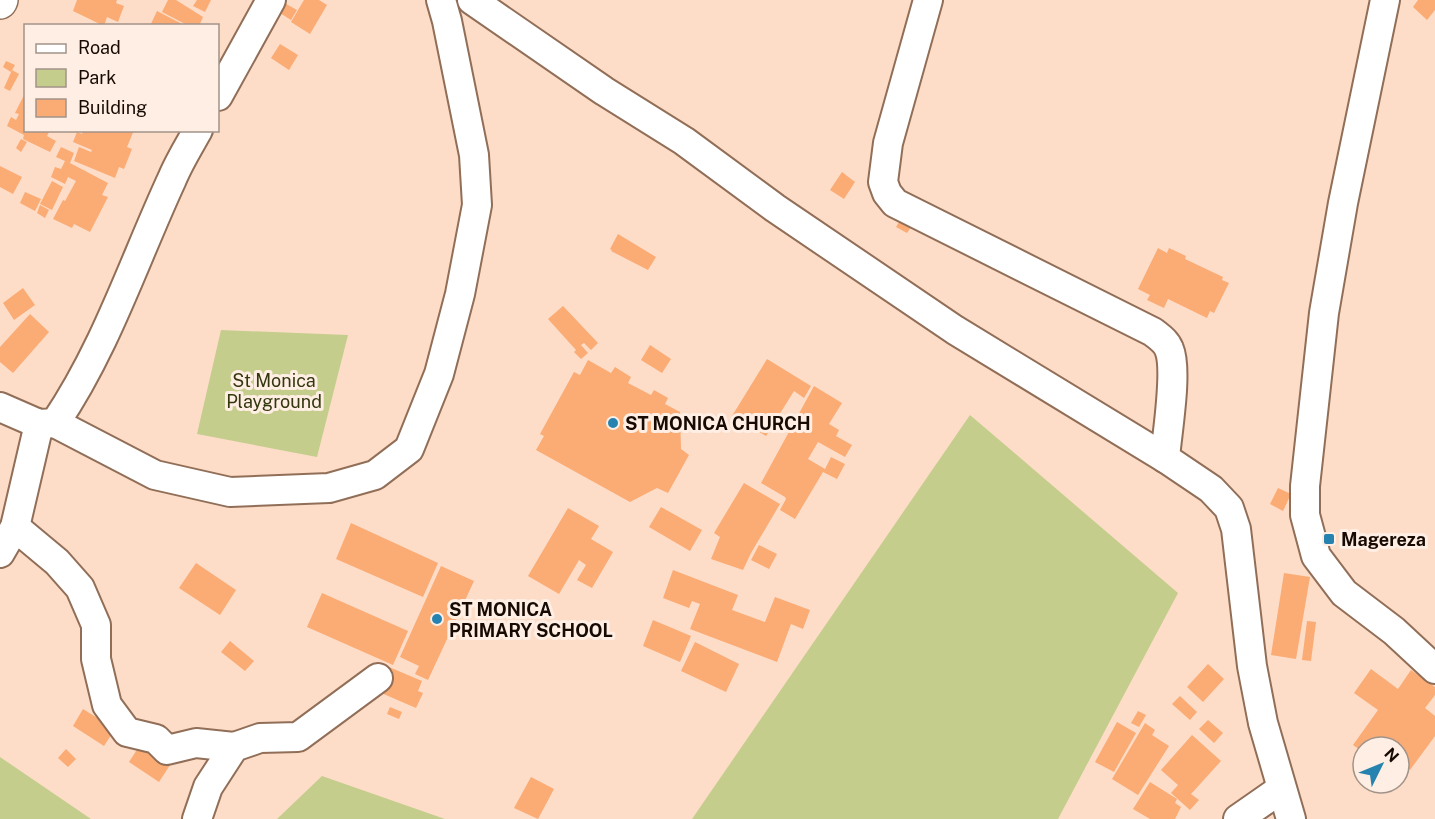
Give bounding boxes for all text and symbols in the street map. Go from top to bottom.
legend [24,24,219,132]
text: Road [78,37,121,58]
text: Park [78,67,116,88]
text: Building [78,97,147,118]
park label: St Monica Playground [226,370,322,412]
place label: ST MONICA CHURCH [625,413,811,434]
marker: ST MONICA CHURCH [606,416,620,430]
place label: Magereza [1341,529,1426,550]
marker: Magereza [1322,532,1336,546]
place label: ST MONICA PRIMARY SCHOOL [449,599,613,641]
marker: ST MONICA PRIMARY SCHOOL [430,612,444,626]
north arrow [1351,735,1411,795]
text: N [1380,744,1403,766]

